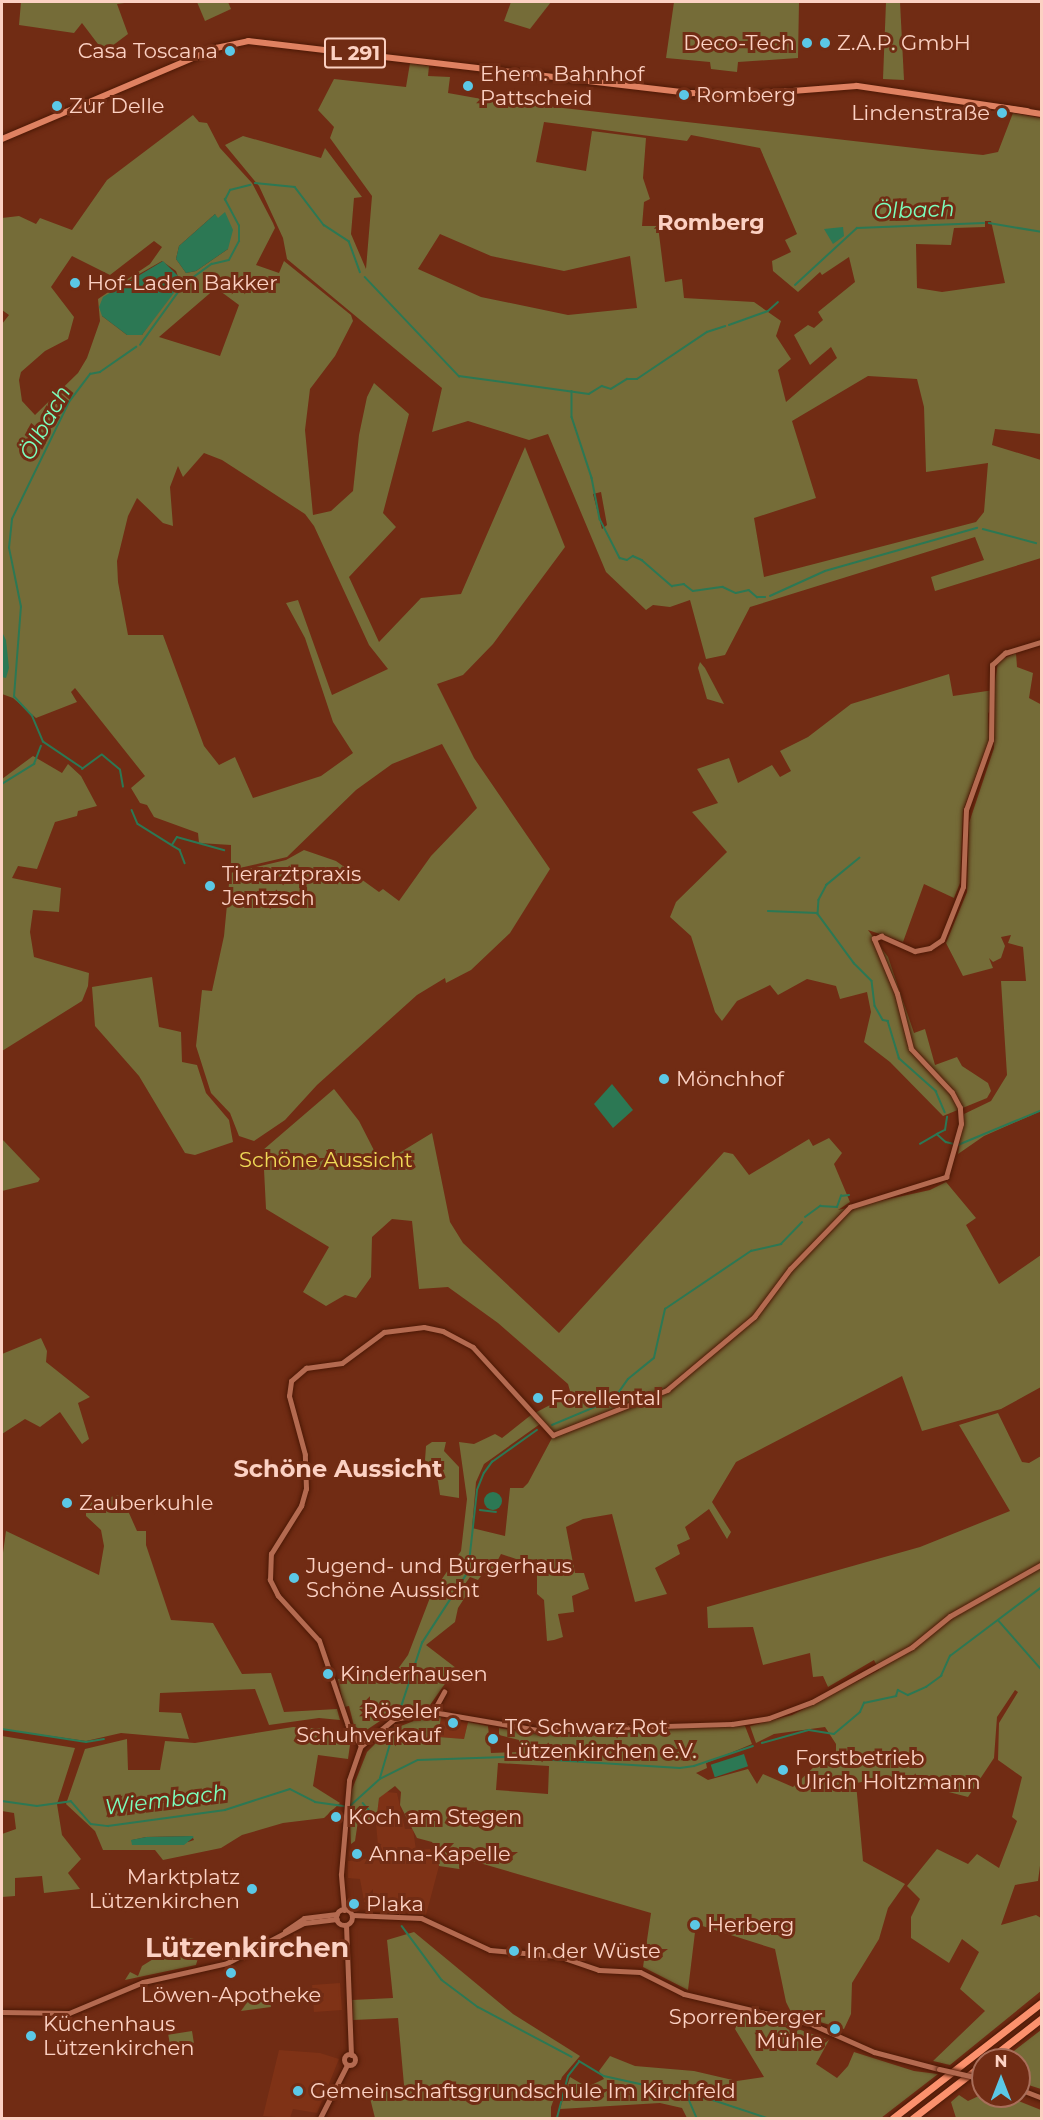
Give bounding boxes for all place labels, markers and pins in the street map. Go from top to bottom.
place label: Deco-Tech [683,30,795,56]
place label: Z.A.P. GmbH [837,30,971,56]
marker: Deco-Tech [800,36,814,50]
marker: Z.A.P. GmbH [818,36,832,50]
place label: Casa Toscana [78,38,218,64]
marker: Casa Toscana [223,44,237,58]
place label: Ehem. Bahnhof Pattscheid [480,61,644,111]
marker: Ehem. Bahnhof Pattscheid [461,79,475,93]
place label: Romberg [696,82,796,108]
marker: Romberg [677,88,691,102]
place label: Zur Delle [69,93,165,119]
marker: Zur Delle [50,99,64,113]
place label: Lindenstraße [851,100,990,126]
marker: Lindenstraße [995,106,1009,120]
place label: Hof-Laden Bakker [87,270,278,296]
marker: Hof-Laden Bakker [68,276,82,290]
place label: Tierarztpraxis Jentzsch [222,861,361,911]
marker: Tierarztpraxis Jentzsch [203,879,217,893]
place label: Mönchhof [676,1066,784,1092]
marker: Mönchhof [657,1072,671,1086]
place label: Forellental [550,1385,661,1411]
marker: Forellental [531,1391,545,1405]
place label: Zauberkuhle [79,1490,213,1516]
marker: Zauberkuhle [60,1496,74,1510]
place label: Jugend- und Bürgerhaus Schöne Aussicht [306,1553,572,1603]
marker: Jugend- und Bürgerhaus Schöne Aussicht [287,1571,301,1585]
place label: Kinderhausen [340,1661,488,1687]
marker: Kinderhausen [321,1667,335,1681]
place label: Röseler Schuhverkauf [296,1698,441,1748]
place label: TC Schwarz Rot Lützenkirchen e.V. [505,1714,697,1764]
marker: Röseler Schuhverkauf [446,1716,460,1730]
marker: TC Schwarz Rot Lützenkirchen e.V. [486,1732,500,1746]
place label: Forstbetrieb Ulrich Holtzmann [795,1745,981,1795]
marker: Forstbetrieb Ulrich Holtzmann [776,1763,790,1777]
place label: Koch am Stegen [348,1804,522,1830]
marker: Koch am Stegen [329,1810,343,1824]
place label: Anna-Kapelle [369,1841,511,1867]
marker: Anna-Kapelle [350,1847,364,1861]
place label: Marktplatz Lützenkirchen [89,1864,240,1914]
marker: Marktplatz Lützenkirchen [245,1882,259,1896]
place label: Plaka [366,1891,424,1917]
marker: Plaka [347,1897,361,1911]
place label: Herberg [707,1912,794,1938]
marker: Herberg [688,1918,702,1932]
place label: In der Wüste [526,1938,661,1964]
marker: In der Wüste [507,1944,521,1958]
marker: Löwen-Apotheke [224,1966,238,1980]
place label: Löwen-Apotheke [141,1982,321,2008]
place label: Sporrenberger Mühle [669,2004,823,2054]
place label: Küchenhaus Lützenkirchen [43,2011,194,2061]
marker: Sporrenberger Mühle [828,2022,842,2036]
marker: Küchenhaus Lützenkirchen [24,2029,38,2043]
place label: Gemeinschaftsgrundschule Im Kirchfeld [310,2078,736,2104]
marker: Gemeinschaftsgrundschule Im Kirchfeld [291,2084,305,2098]

